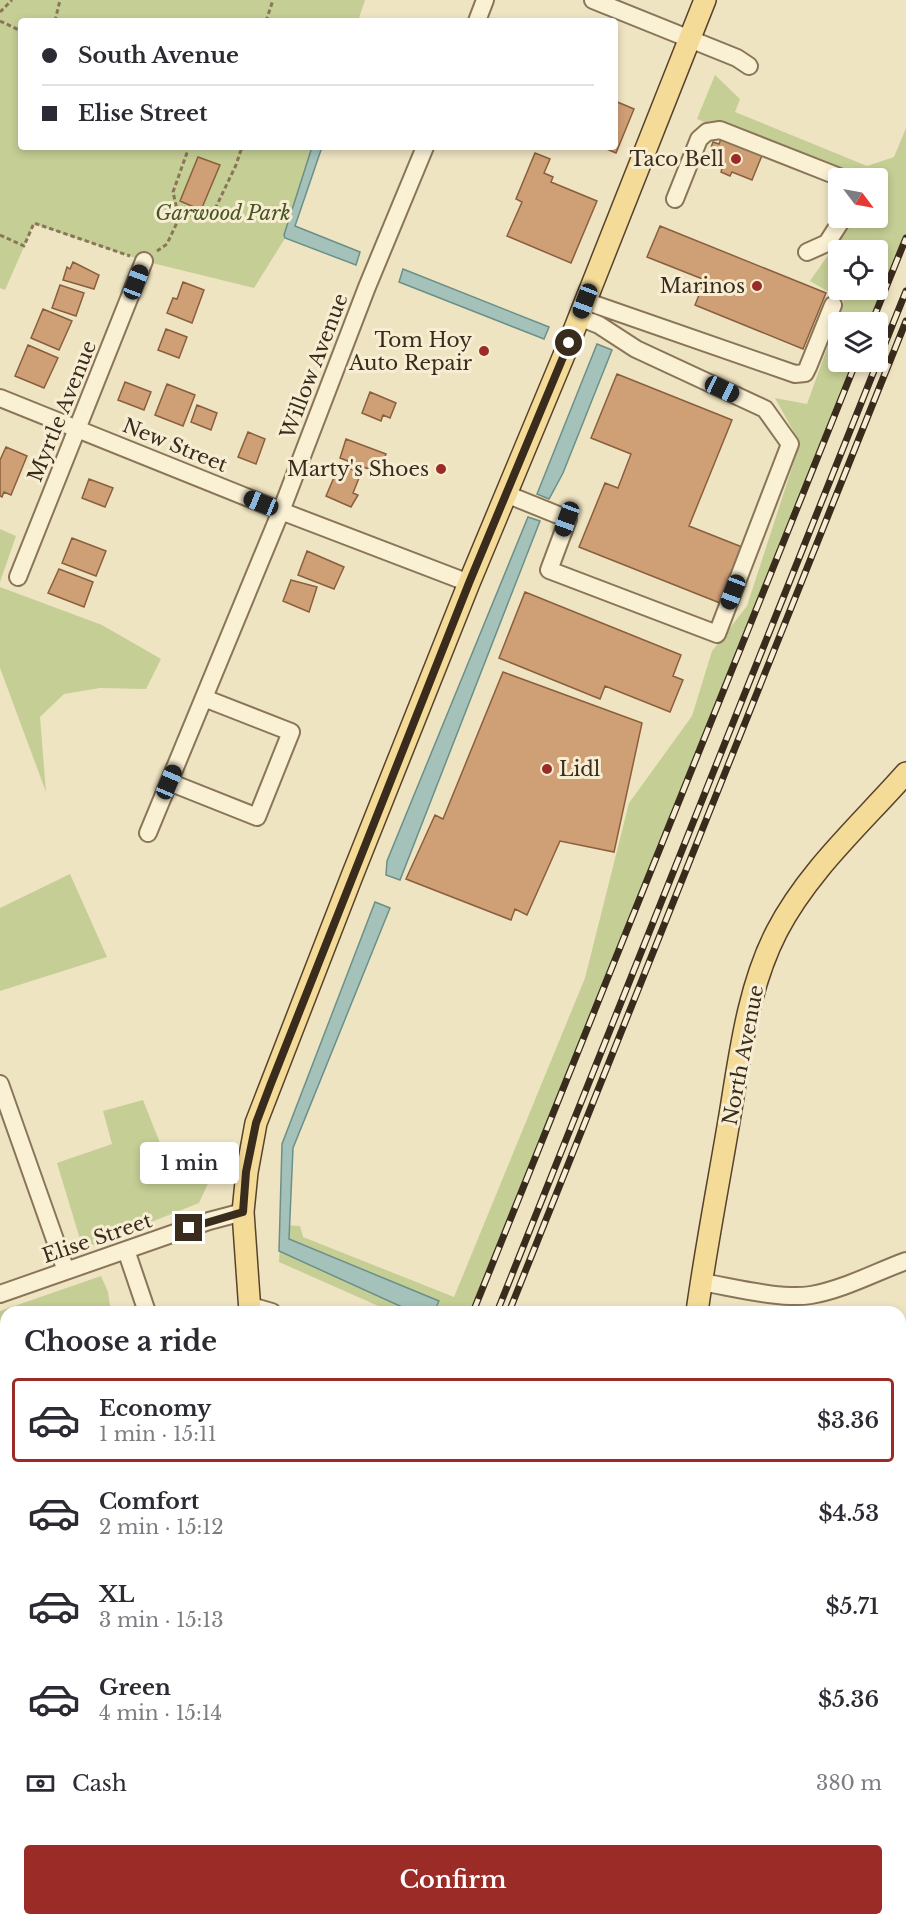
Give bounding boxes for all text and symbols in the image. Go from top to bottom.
text: South Avenue [78,42,239,69]
text: Elise Street [78,100,207,127]
place label: Taco Bell [630,147,724,171]
marker: Taco Bell [729,152,743,166]
north arrow [828,168,888,228]
map controls [828,168,888,372]
park label: Garwood Park [155,201,291,225]
button: locate [828,240,888,300]
car [121,262,151,302]
place label: Marinos [660,274,745,298]
marker: Marinos [750,279,764,293]
car [570,281,600,321]
street label: Willow Avenue [275,290,353,443]
button: layers [828,312,888,372]
place label: Tom Hoy Auto Repair [348,328,472,375]
route start [555,329,582,356]
street label: Myrtle Avenue [23,337,101,485]
marker: Tom Hoy Auto Repair [477,344,491,358]
car [702,373,742,405]
street label: New Street [119,413,231,477]
place label: Marty's Shoes [287,457,429,481]
marker: Marty's Shoes [434,462,448,476]
car [241,488,281,518]
car [552,499,582,539]
car [718,572,748,612]
place label: Lidl [559,757,600,781]
car [154,762,184,802]
marker: Lidl [540,762,554,776]
street label: North Avenue [718,983,768,1127]
callout: 1 min [140,1141,238,1183]
text: 1 min [161,1151,218,1175]
street label: Elise Street [39,1208,155,1268]
route end [175,1214,202,1241]
text: Choose a ride [24,1325,217,1358]
icon: car [27,1393,81,1447]
text: Economy [99,1395,211,1422]
text: $3.36 [817,1407,879,1434]
text: 1 min · 15:11 [99,1422,217,1446]
icon: car [27,1486,81,1540]
text: Comfort [99,1488,199,1515]
text: $4.53 [818,1500,879,1527]
text: 2 min · 15:12 [99,1515,224,1539]
icon: car [27,1579,81,1633]
text: XL [99,1581,134,1608]
text: $5.71 [825,1593,879,1620]
text: 3 min · 15:13 [99,1608,224,1632]
icon: car [27,1672,81,1726]
text: Green [99,1674,171,1701]
text: $5.36 [818,1686,879,1713]
text: 4 min · 15:14 [99,1701,222,1725]
icon: cash [24,1767,57,1800]
text: Cash [72,1770,127,1797]
text: 380 m [816,1771,882,1795]
button: Confirm [24,1845,882,1914]

